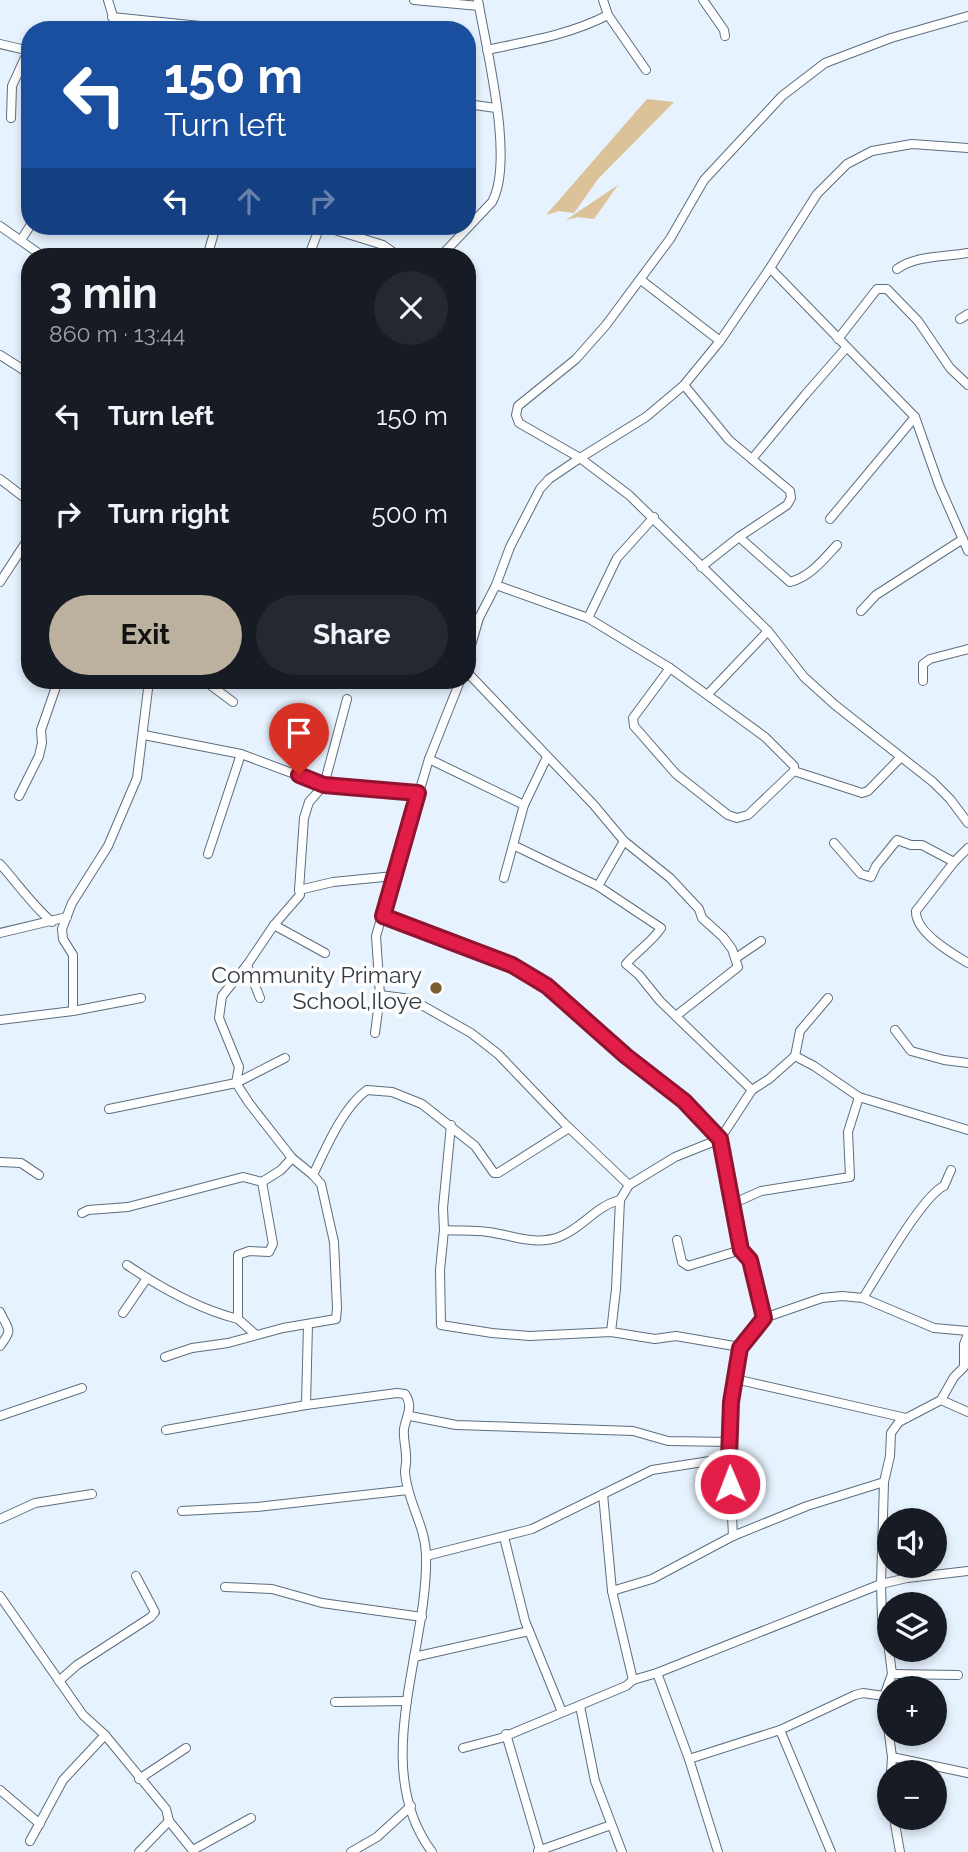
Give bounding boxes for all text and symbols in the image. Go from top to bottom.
text: 150 m [164,47,303,104]
icon: left [49,49,140,140]
text: Turn left [164,106,286,143]
icon: left [157,182,195,220]
icon: ahead [230,182,268,220]
icon: right [303,182,341,220]
text: 3 min [49,269,158,318]
button: close [374,271,448,345]
text: 860 m · 13:44 [49,320,185,347]
icon: left [49,397,87,435]
text: Turn left [108,401,214,431]
text: 150 m [376,401,448,431]
icon: right [49,495,87,533]
text: Turn right [108,499,229,529]
text: 500 m [371,499,448,529]
button: Exit [49,595,242,675]
button: Share [256,595,448,675]
pin [269,703,329,775]
icon: arrive [280,714,318,752]
place label: Community Primary School,Iloye [211,961,422,1014]
marker: Community Primary School,Iloye [428,980,444,996]
position arrow [693,1447,767,1521]
map controls [877,1508,947,1830]
button: sound [877,1508,947,1578]
button: layers [877,1592,947,1662]
button: + [877,1676,947,1746]
button: − [877,1760,947,1830]

